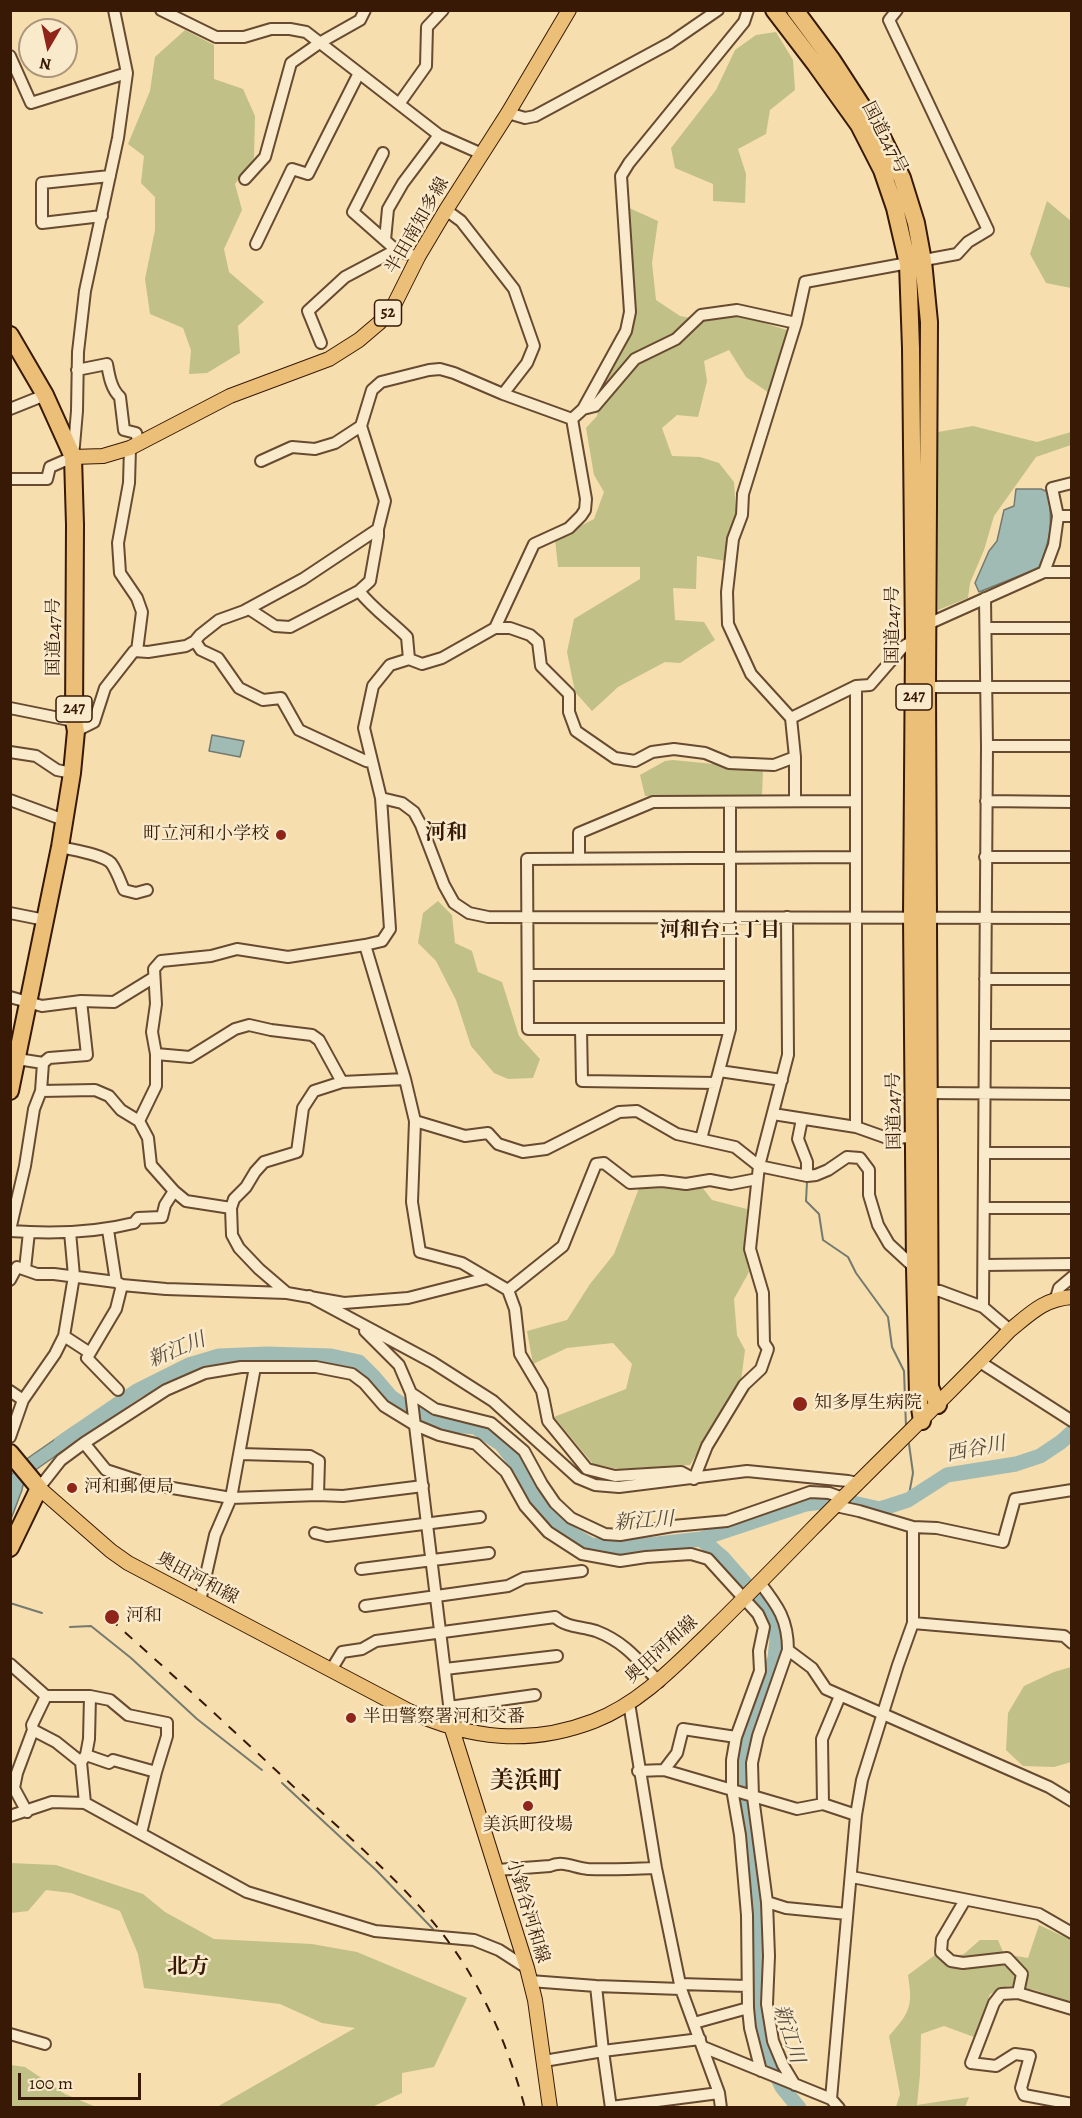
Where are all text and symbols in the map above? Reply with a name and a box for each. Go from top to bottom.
north arrow [18,18,78,78]
text: N [38,52,53,76]
street label: 国道247号 [857,98,911,178]
street label: 半田南知多線 [382,174,454,278]
road number: 52 [374,300,402,326]
street label: 国道247号 [883,586,905,664]
street label: 国道247号 [44,598,66,676]
road number: 247 [896,684,932,710]
road number: 247 [56,696,92,722]
district label: 河和 [425,821,467,847]
place label: 町立河和小学校 [143,824,269,846]
marker: 町立河和小学校 [274,828,288,842]
district label: 河和台二丁目 [660,919,780,943]
street label: 国道247号 [884,1072,906,1150]
water label: 新江川 [145,1329,209,1373]
place label: 知多厚生病院 [814,1393,922,1415]
marker: 知多厚生病院 [791,1395,809,1413]
water label: 西谷川 [944,1432,1008,1468]
place label: 河和郵便局 [84,1477,174,1499]
marker: 河和郵便局 [65,1481,79,1495]
water label: 新江川 [613,1508,675,1536]
street label: 奥田河和線 [152,1548,242,1610]
place label: 河和 [126,1606,162,1628]
marker: 河和 [103,1608,121,1626]
street label: 奥田河和線 [621,1612,703,1688]
place label: 半田警察署河和交番 [363,1707,525,1729]
marker: 半田警察署河和交番 [344,1711,358,1725]
district label: 美浜町 [490,1768,562,1796]
marker: 美浜町役場 [521,1799,535,1813]
place label: 美浜町役場 [483,1815,573,1837]
street label: 小鈴谷河和線 [501,1856,553,1966]
district label: 北方 [167,1955,209,1981]
water label: 新江川 [768,2002,808,2066]
scale bar [21,2061,144,2099]
text: 100 m [29,2071,73,2095]

